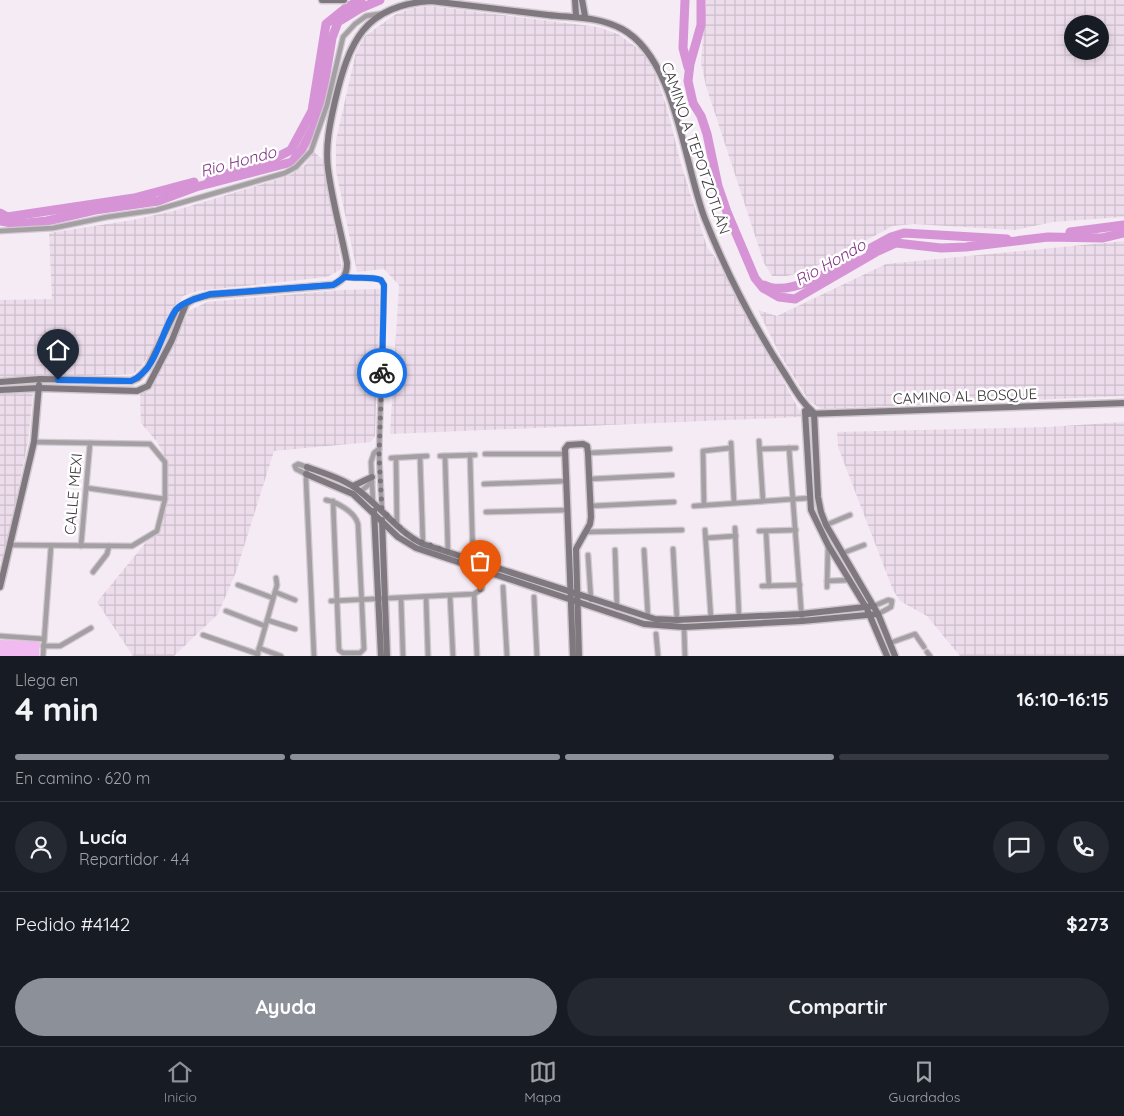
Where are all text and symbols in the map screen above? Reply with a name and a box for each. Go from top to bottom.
map controls [1064,15,1109,60]
button: layers [1064,15,1109,60]
street label: CAMINO A TEPOTZOTLÁN [658,59,734,237]
water label: Rio Hondo [198,141,280,181]
water label: Rio Hondo [791,234,870,290]
pin [37,329,79,380]
icon: home [44,336,72,364]
courier [357,348,407,398]
icon: bike [368,359,396,387]
street label: CAMINO AL BOSQUE [892,384,1038,408]
street label: CALLE MEXI [60,452,86,536]
pin [459,540,501,591]
icon: bag [466,547,494,575]
text: Llega en [15,670,78,690]
text: 16:10–16:15 [1016,687,1109,711]
text: 4 min [15,689,99,729]
text: En camino · 620 m [15,768,150,788]
button: person [15,821,67,873]
button: chat [993,821,1045,873]
button: phone [1057,821,1109,873]
text: Lucía [79,825,127,849]
text: Repartidor · 4.4 [79,849,190,869]
text: Pedido #4142 [15,912,130,936]
text: $273 [1066,912,1109,936]
button: Ayuda [15,978,557,1036]
button: Compartir [567,978,1109,1036]
tab: Inicio [164,1058,197,1106]
tab: Mapa [524,1058,561,1106]
tab: Guardados [889,1058,960,1106]

